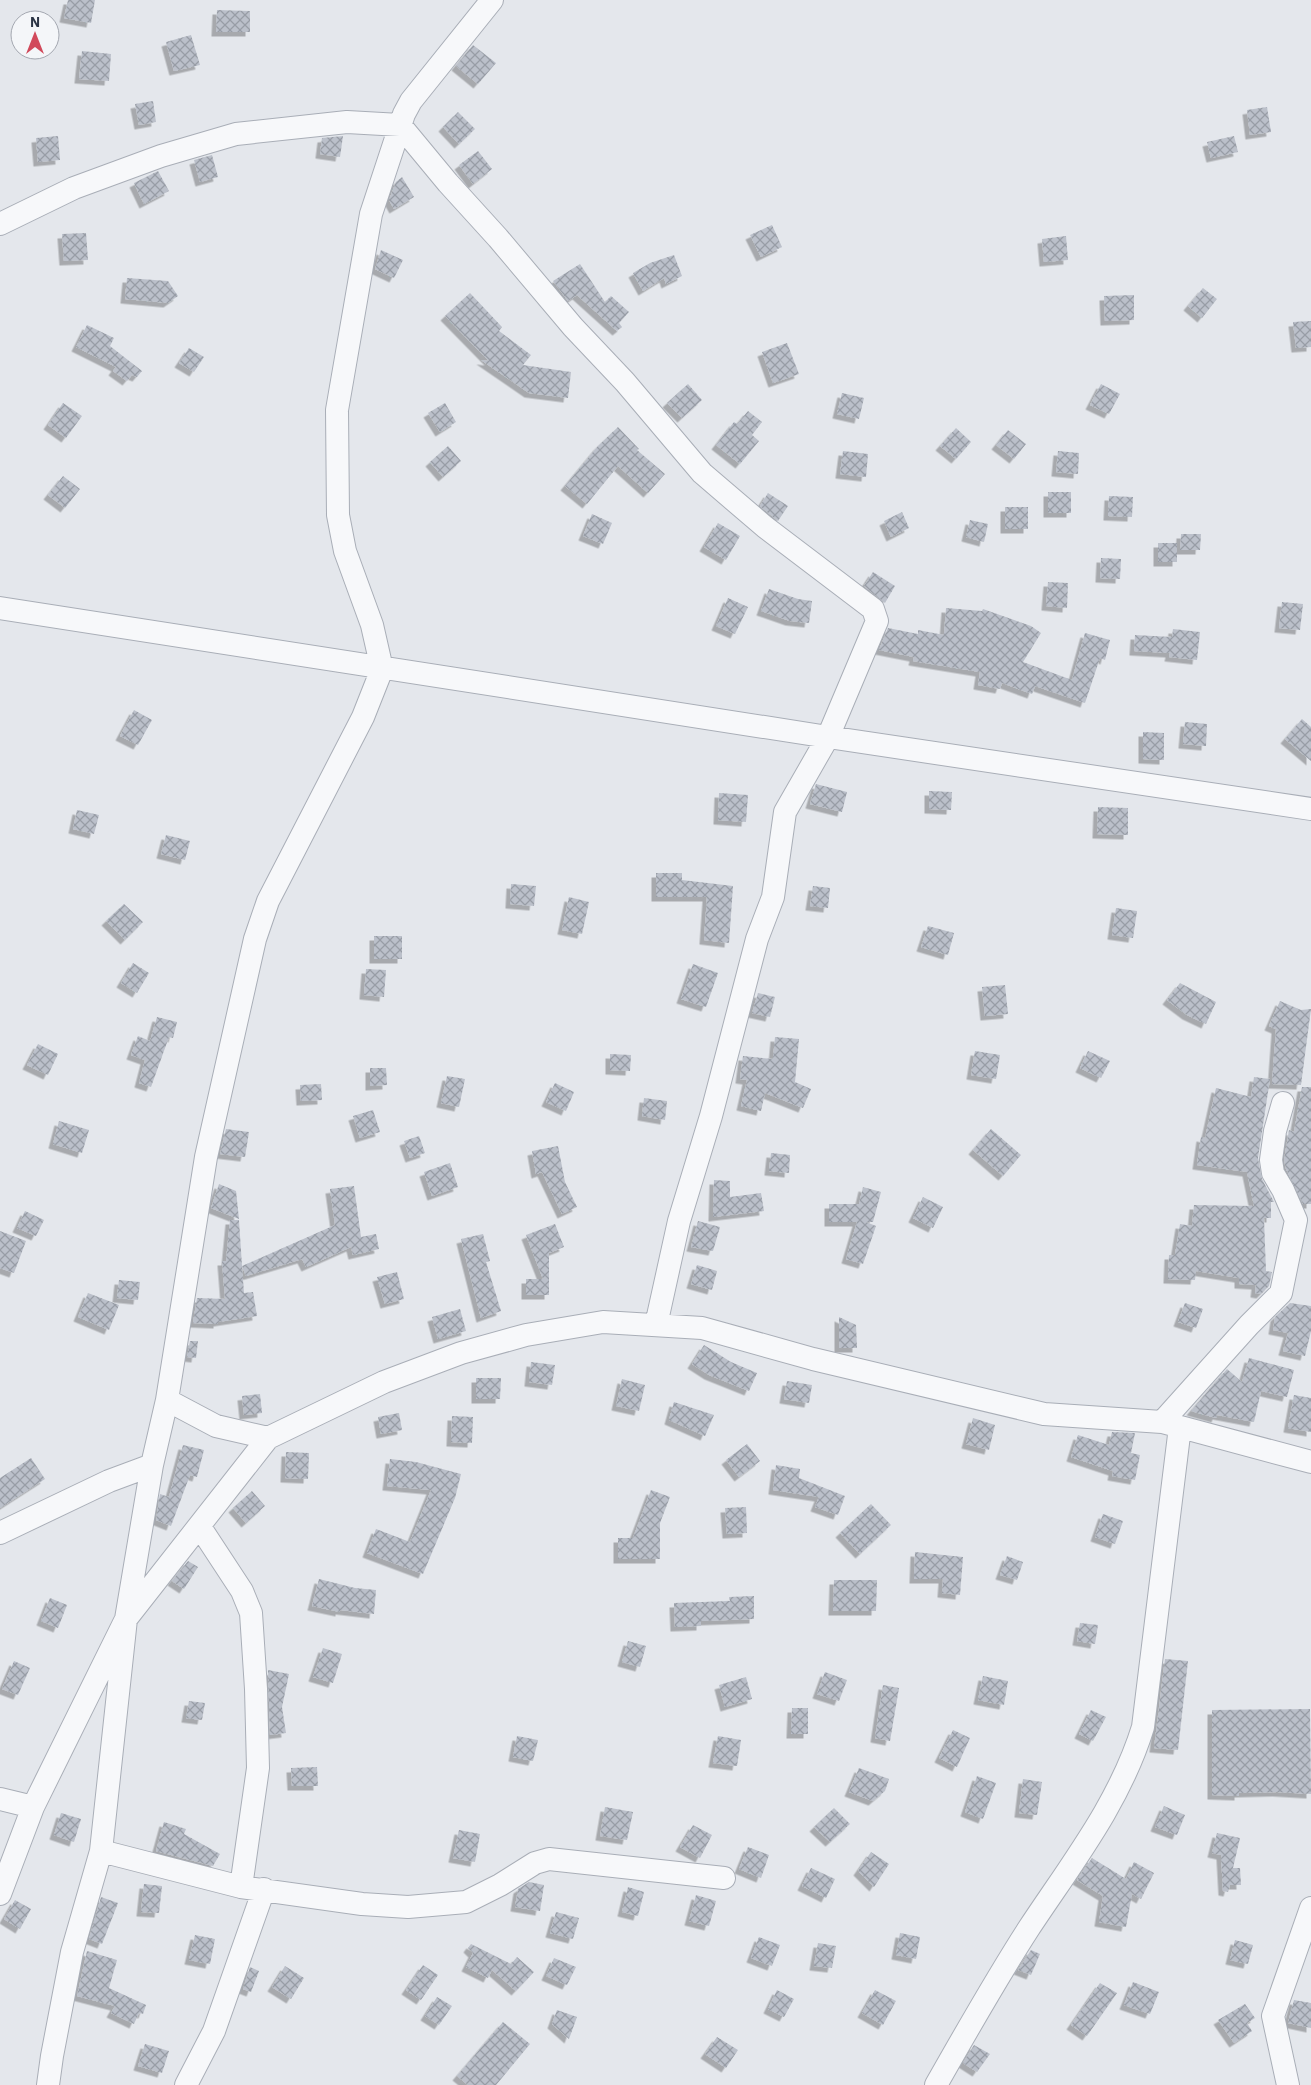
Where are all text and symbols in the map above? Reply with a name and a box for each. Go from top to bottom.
north arrow [10,10,60,60]
text: N [30,13,40,31]

